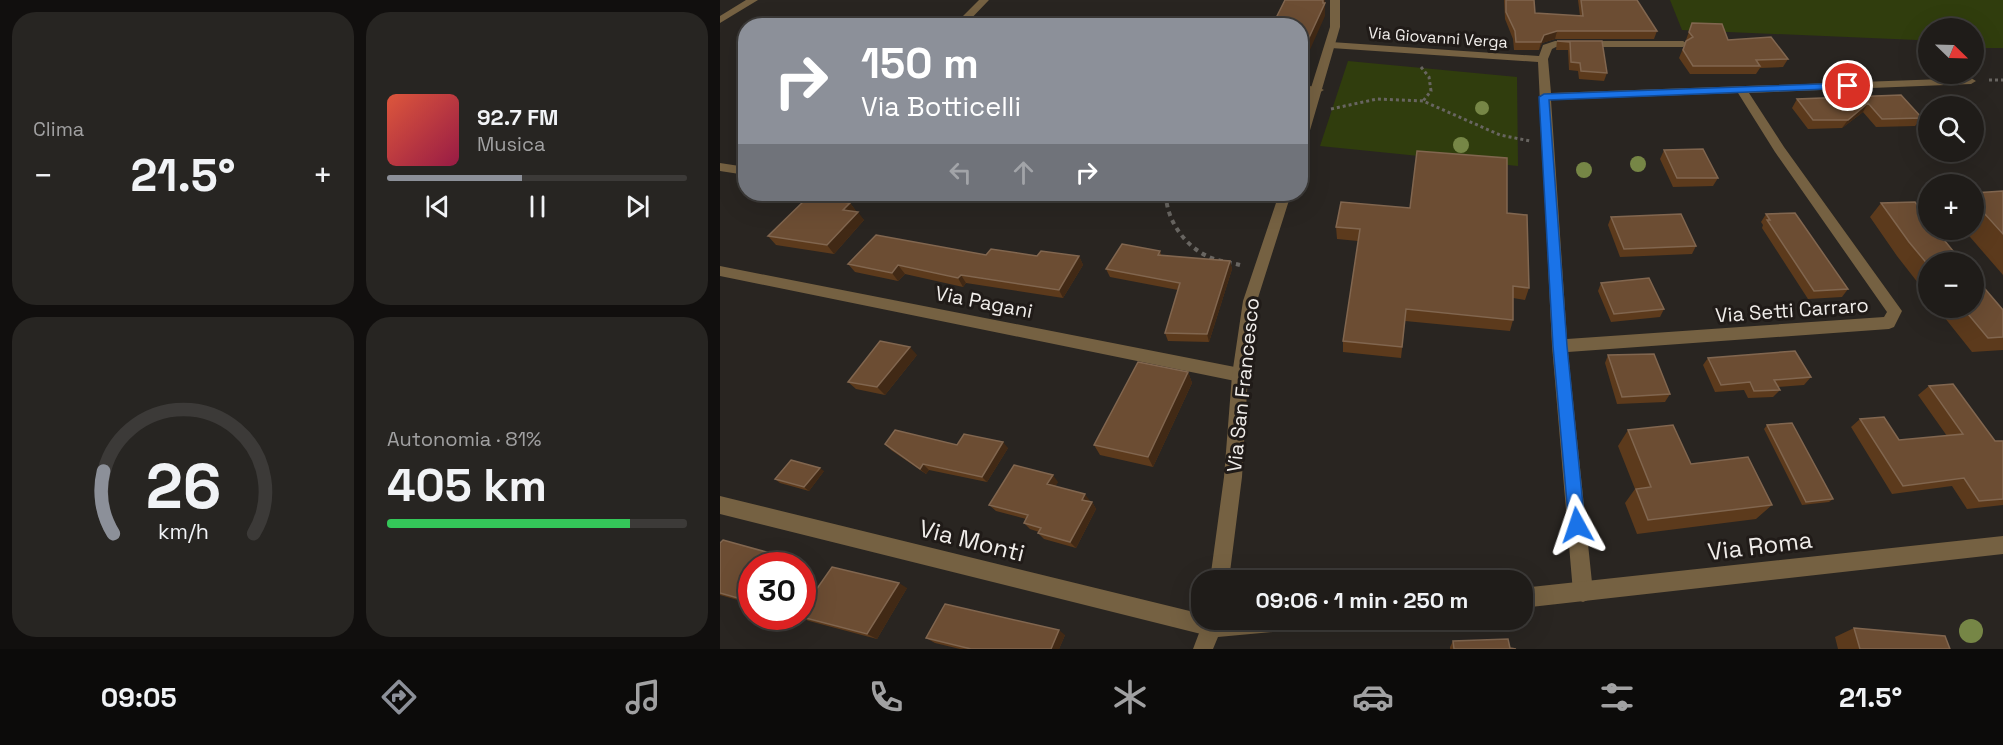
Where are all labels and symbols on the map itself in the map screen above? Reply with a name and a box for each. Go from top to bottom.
north arrow [1918,18,1984,84]
street label: Via Giovanni Verga [1367,22,1509,53]
pin [1822,60,1873,111]
street label: Via Pagani [933,280,1035,324]
street label: Via Setti Carraro [1714,292,1870,328]
street label: Via San Francesco [1221,296,1265,474]
position arrow [1545,493,1609,557]
street label: Via Monti [916,512,1028,569]
street label: Via Roma [1706,524,1814,567]
speed limit sign: 30 [738,552,816,630]

